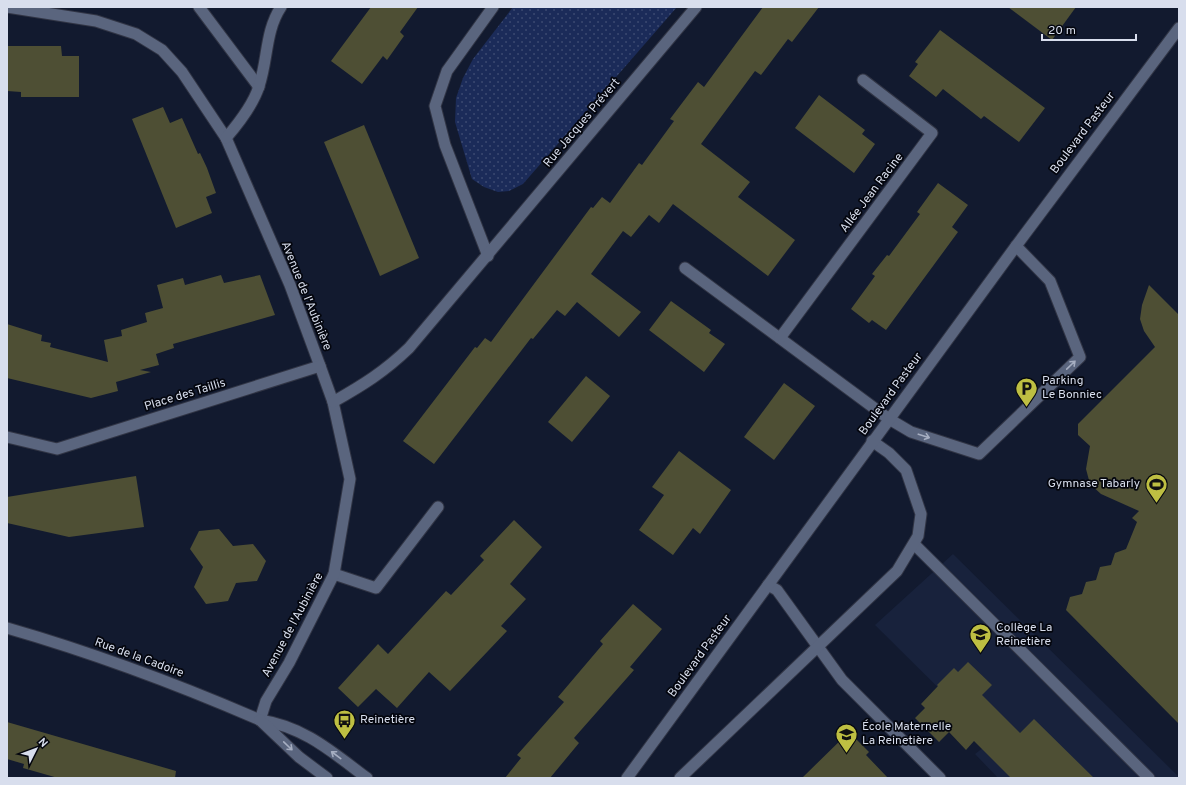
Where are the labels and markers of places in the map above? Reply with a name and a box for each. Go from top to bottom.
place label: Parking Le Bonniec [1042,373,1102,403]
parking icon: Parking Le Bonniec [1013,375,1039,408]
sports icon: Gymnase Tabarly [1143,471,1169,504]
place label: Gymnase Tabarly [1048,476,1140,492]
place label: Collège La Reinetière [996,620,1052,650]
school or university icon: Collège La Reinetière [968,622,994,655]
bus stop icon: Reinetière [332,707,358,740]
place label: Reinetière [360,712,415,728]
place label: École Maternelle La Reinetière [862,719,951,749]
school or university icon: École Maternelle La Reinetière [834,721,860,754]

